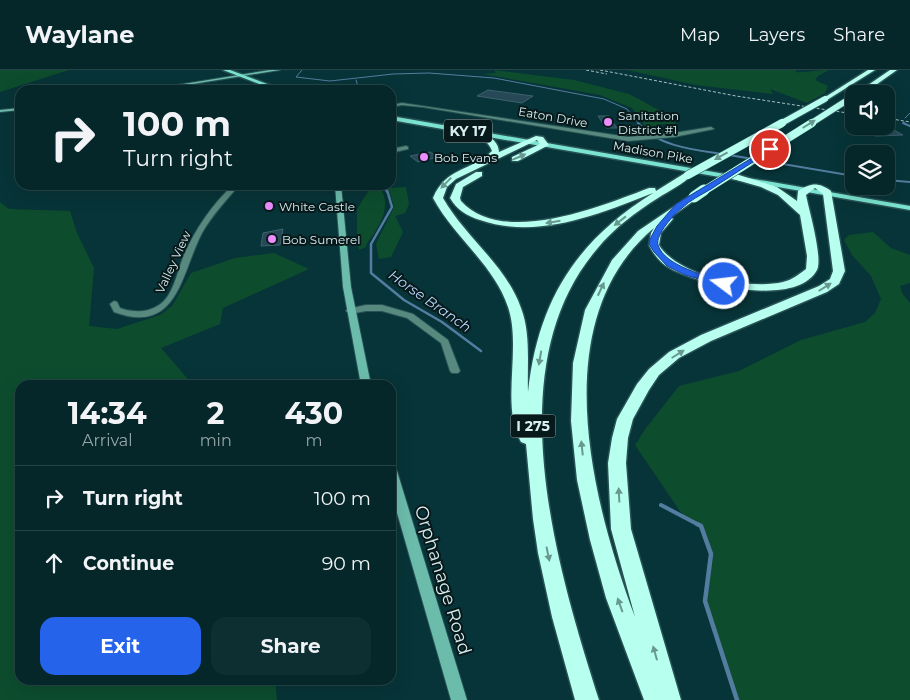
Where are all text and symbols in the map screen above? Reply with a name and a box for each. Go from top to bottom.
text: Waylane [25,20,134,49]
text: Map [680,24,720,46]
text: Layers [748,24,805,46]
text: Share [833,24,885,46]
map controls [845,85,895,195]
button: sound [845,85,895,135]
text: 100 m [123,102,231,145]
street label: Eaton Drive [517,104,589,130]
icon: right [40,105,105,170]
place label: Sanitation District #1 [618,108,679,137]
marker: Sanitation District #1 [602,116,614,128]
road number: KY 17 [444,119,492,142]
one-way arrow [802,120,815,129]
pin [749,128,791,170]
icon: arrive [756,135,784,163]
street label: Madison Pike [612,138,694,166]
text: Turn right [123,145,233,172]
button: layers [845,145,895,195]
place label: Bob Evans [434,150,497,165]
marker: Bob Evans [418,151,430,163]
one-way arrow [714,152,728,161]
one-way arrow [512,153,526,161]
one-way arrow [440,177,452,189]
place label: White Castle [279,199,355,214]
marker: White Castle [263,200,275,212]
one-way arrow [614,215,627,226]
one-way arrow [545,218,561,226]
street label: Valley View [152,228,194,296]
place label: Bob Sumerel [282,232,360,247]
marker: Bob Sumerel [266,233,278,245]
position arrow [697,257,749,309]
water label: Horse Branch [385,266,475,336]
one-way arrow [597,281,605,296]
one-way arrow [819,282,832,291]
one-way arrow [671,349,684,358]
one-way arrow [536,350,544,366]
text: 14:34 [68,395,147,432]
text: 2 [207,395,225,432]
text: 430 [285,395,343,432]
road number: I 275 [510,414,556,438]
text: Arrival [82,431,133,450]
text: min [200,431,232,450]
text: m [305,431,322,450]
one-way arrow [578,439,586,455]
icon: right [40,484,68,512]
text: Turn right [83,487,183,510]
text: 100 m [314,487,371,510]
one-way arrow [615,487,623,503]
street label: Orphanage Road [410,503,476,657]
one-way arrow [544,546,552,562]
icon: ahead [40,549,68,577]
text: Continue [83,552,174,575]
text: 90 m [322,552,371,575]
one-way arrow [616,598,623,613]
button: Exit [40,617,201,675]
button: Share [211,617,371,675]
one-way arrow [651,646,659,661]

